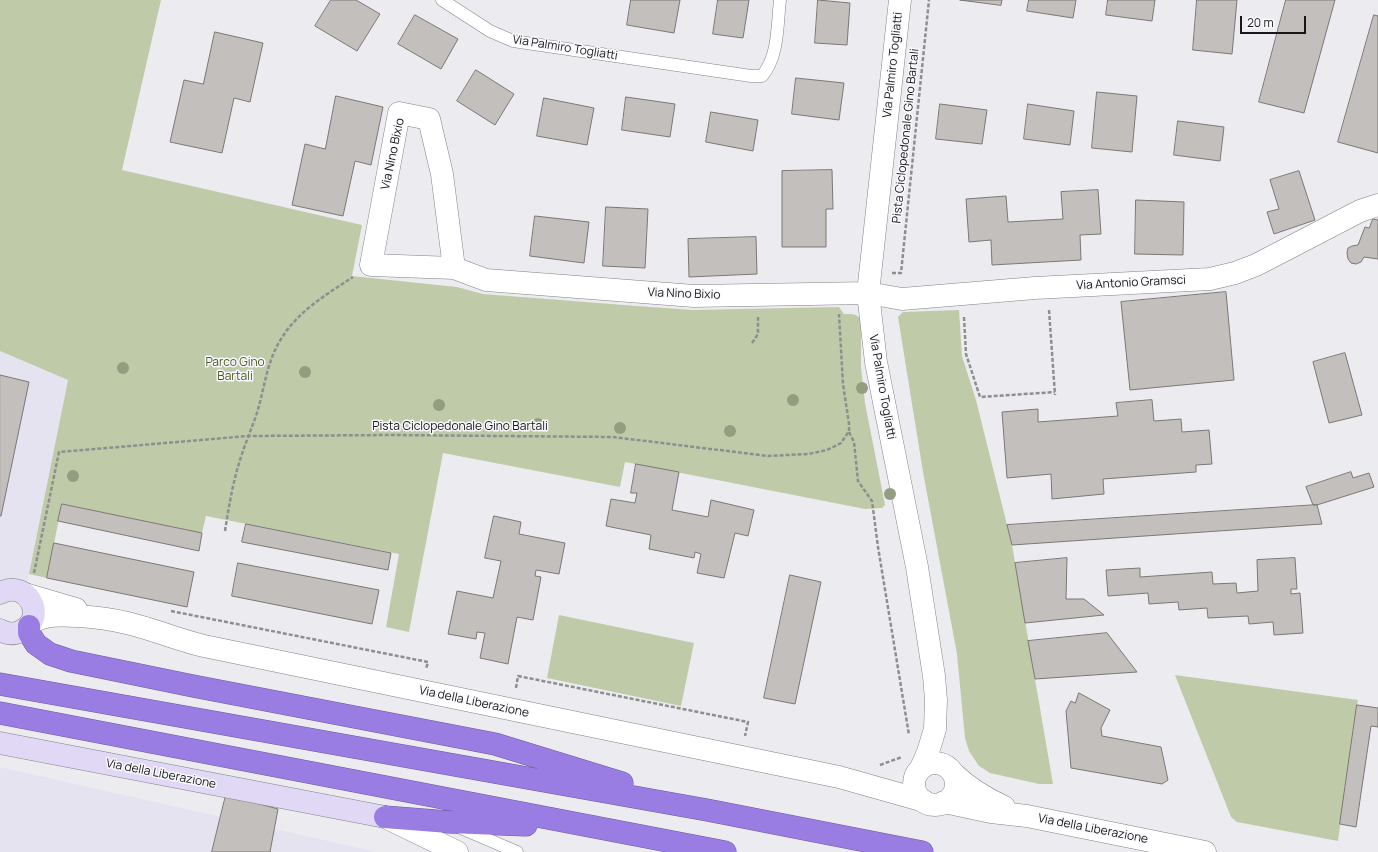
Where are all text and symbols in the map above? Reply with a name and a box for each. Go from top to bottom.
scale bar [1242,8,1308,34]
street label: Via Palmiro Togliatti [880,11,906,119]
text: 20 m [1247,14,1274,31]
street label: Via Palmiro Togliatti [511,33,619,63]
street label: Pista Ciclopedonale Gino Bartali [890,48,922,224]
street label: Via Nino Bixio [378,117,408,191]
street label: Via Antonio Gramsci [1076,273,1186,293]
street label: Via Nino Bixio [647,286,721,302]
street label: Via Palmiro Togliatti [866,333,898,441]
park label: Parco Gino Bartali [205,356,265,384]
street label: Pista Ciclopedonale Gino Bartali [372,420,548,434]
street label: Via della Liberazione [418,683,530,721]
street label: Via della Liberazione [105,756,217,792]
street label: Via della Liberazione [1037,811,1149,847]

